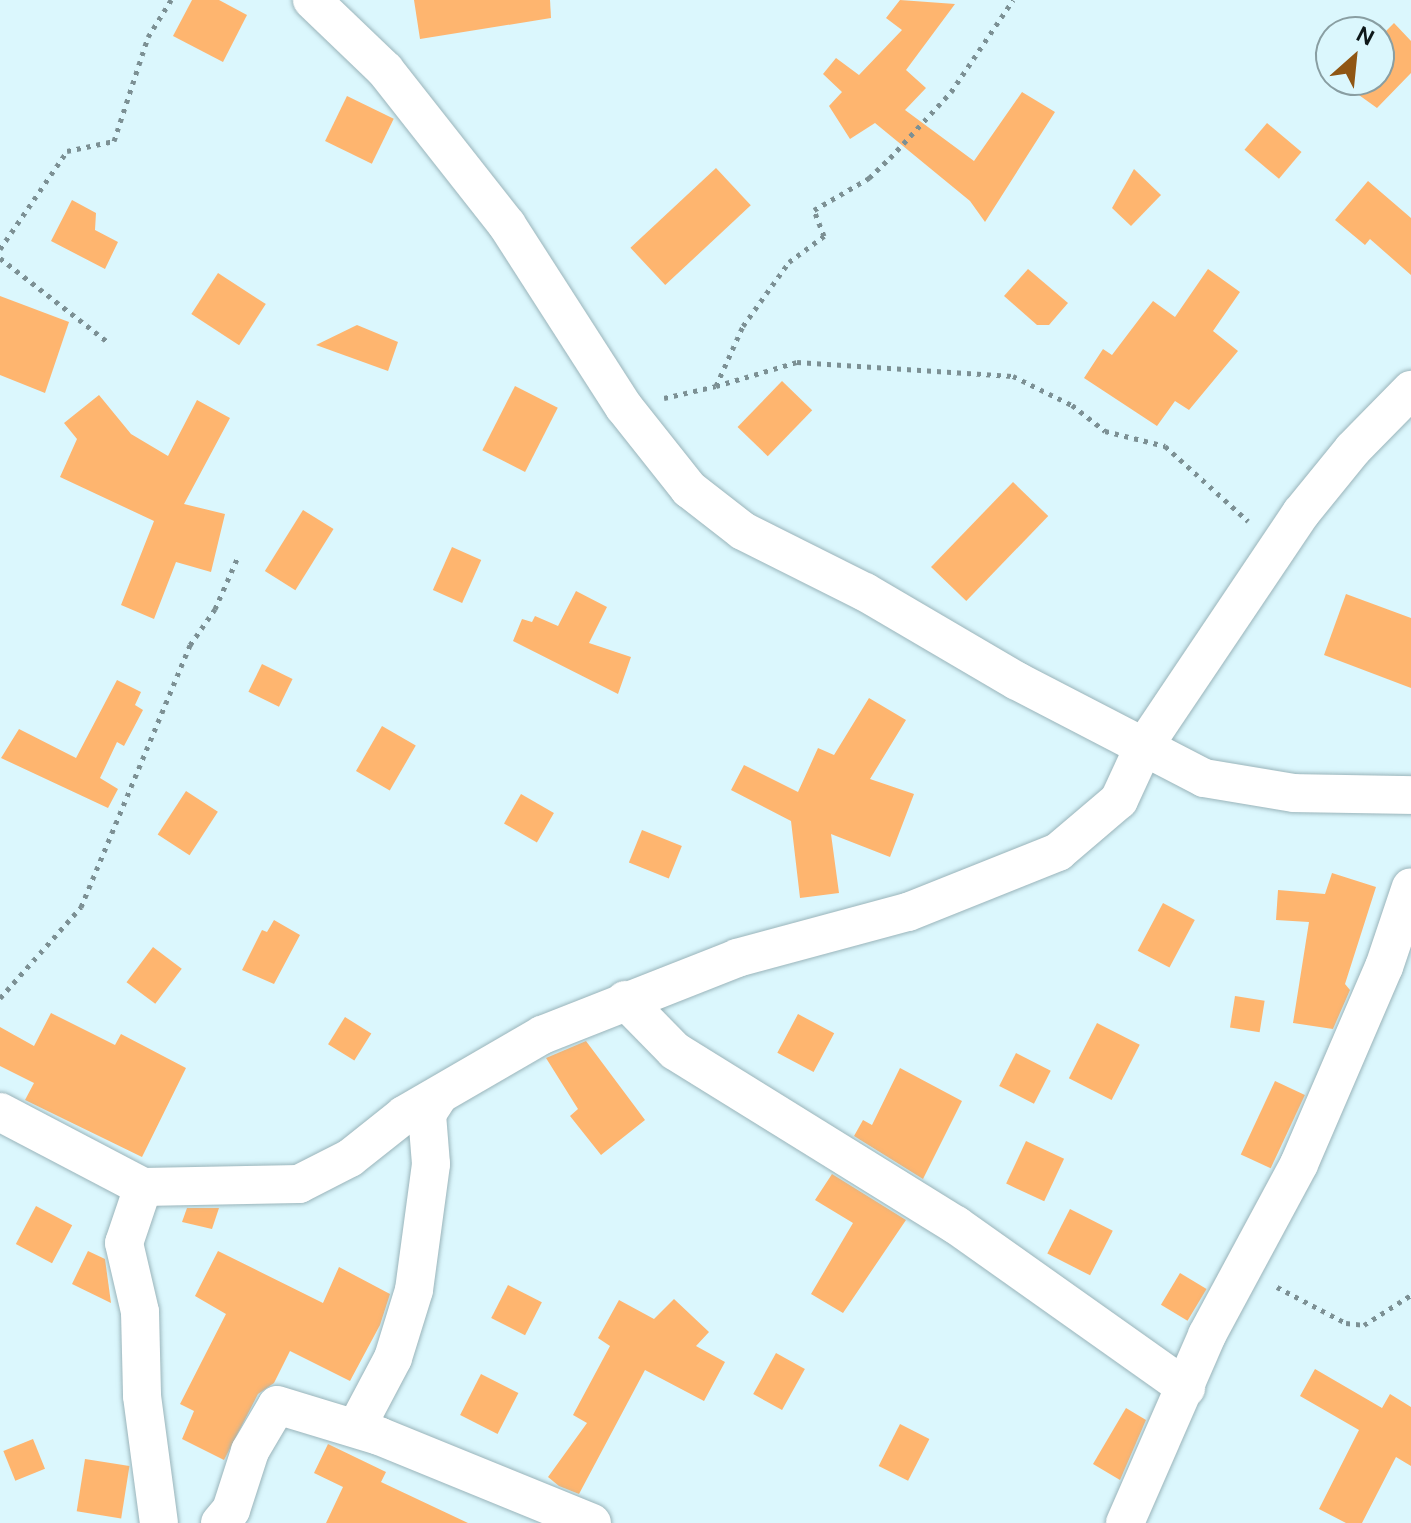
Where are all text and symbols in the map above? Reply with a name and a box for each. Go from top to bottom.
north arrow [1315,16,1395,96]
text: N [1351,19,1379,53]

